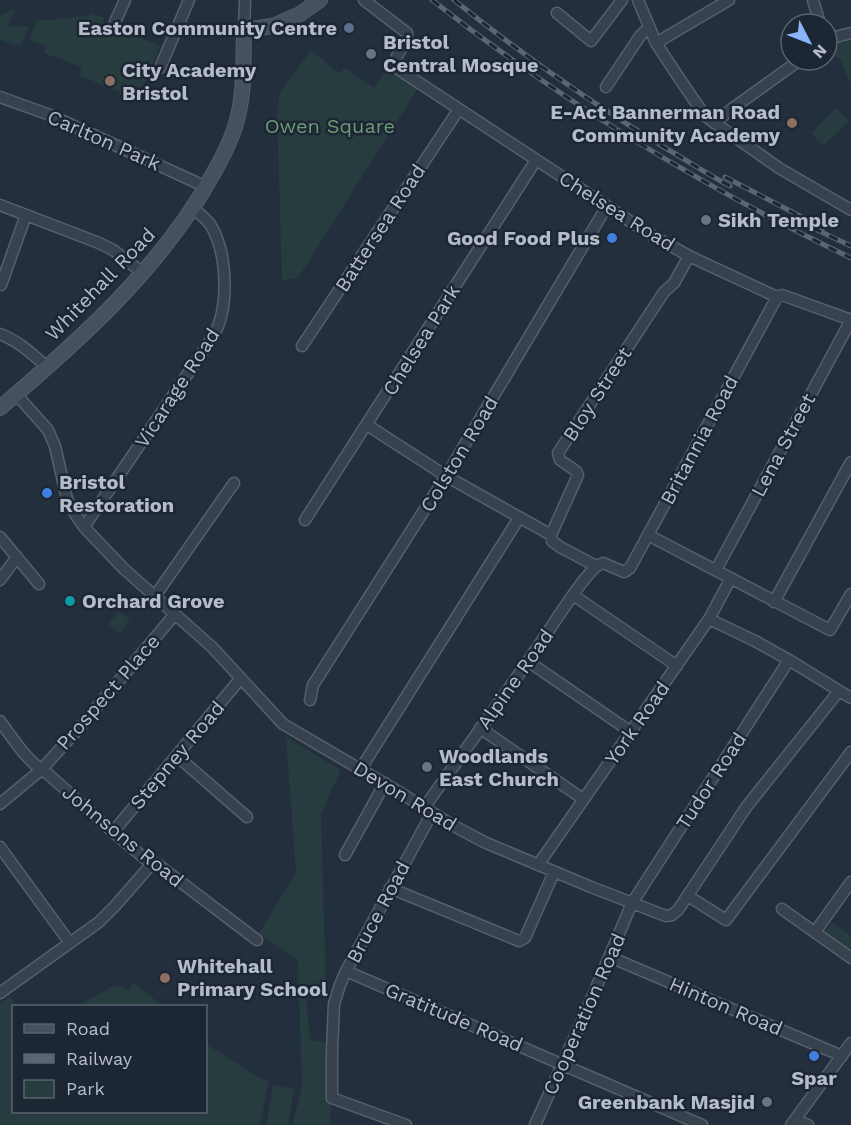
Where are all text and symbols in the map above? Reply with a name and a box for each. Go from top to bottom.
north arrow [779,12,839,72]
place label: Easton Community Centre [78,16,337,40]
marker: Easton Community Centre [342,21,356,35]
place label: Bristol Central Mosque [383,30,539,77]
text: N [809,41,831,62]
marker: Bristol Central Mosque [364,47,378,61]
place label: City Academy Bristol [122,58,257,105]
marker: City Academy Bristol [103,74,117,88]
place label: E-Act Bannerman Road Community Academy [550,100,781,147]
street label: Carlton Park [44,104,164,176]
park label: Owen Square [265,114,395,138]
marker: E-Act Bannerman Road Community Academy [785,116,799,130]
street label: Battersea Road [330,160,430,296]
street label: Chelsea Road [555,166,679,256]
place label: Sikh Temple [718,208,839,232]
marker: Sikh Temple [699,213,713,227]
street label: Whitehall Road [40,223,160,345]
place label: Good Food Plus [447,226,600,250]
marker: Good Food Plus [605,231,619,245]
street label: Chelsea Park [377,280,465,400]
street label: Vicarage Road [129,324,225,452]
street label: Bloy Street [558,342,637,446]
street label: Britannia Road [655,371,743,509]
street label: Lena Street [746,389,821,501]
street label: Colston Road [415,392,503,516]
place label: Bristol Restoration [59,470,174,517]
marker: Bristol Restoration [40,486,54,500]
place label: Orchard Grove [82,589,225,613]
marker: Orchard Grove [63,594,77,608]
street label: Alpine Road [472,624,558,734]
street label: Prospect Place [51,629,165,755]
street label: York Road [599,677,675,769]
street label: Stepney Road [125,696,229,814]
street label: Tudor Road [671,728,751,834]
place label: Woodlands East Church [439,744,559,791]
street label: Devon Road [349,756,461,836]
marker: Woodlands East Church [420,760,434,774]
street label: Johnsons Road [58,780,188,892]
street label: Bruce Road [341,857,415,967]
street label: Cooperation Road [538,929,630,1099]
place label: Whitehall Primary School [177,954,328,1001]
marker: Whitehall Primary School [158,971,172,985]
street label: Hinton Road [666,971,786,1041]
street label: Gratitude Road [381,977,527,1057]
legend [12,1005,207,1113]
text: Road [66,1018,110,1039]
text: Railway [66,1048,133,1069]
marker: Spar [807,1049,821,1063]
place label: Spar [791,1066,837,1090]
text: Park [66,1078,105,1099]
place label: Greenbank Masjid [578,1090,755,1114]
marker: Greenbank Masjid [760,1095,774,1109]

